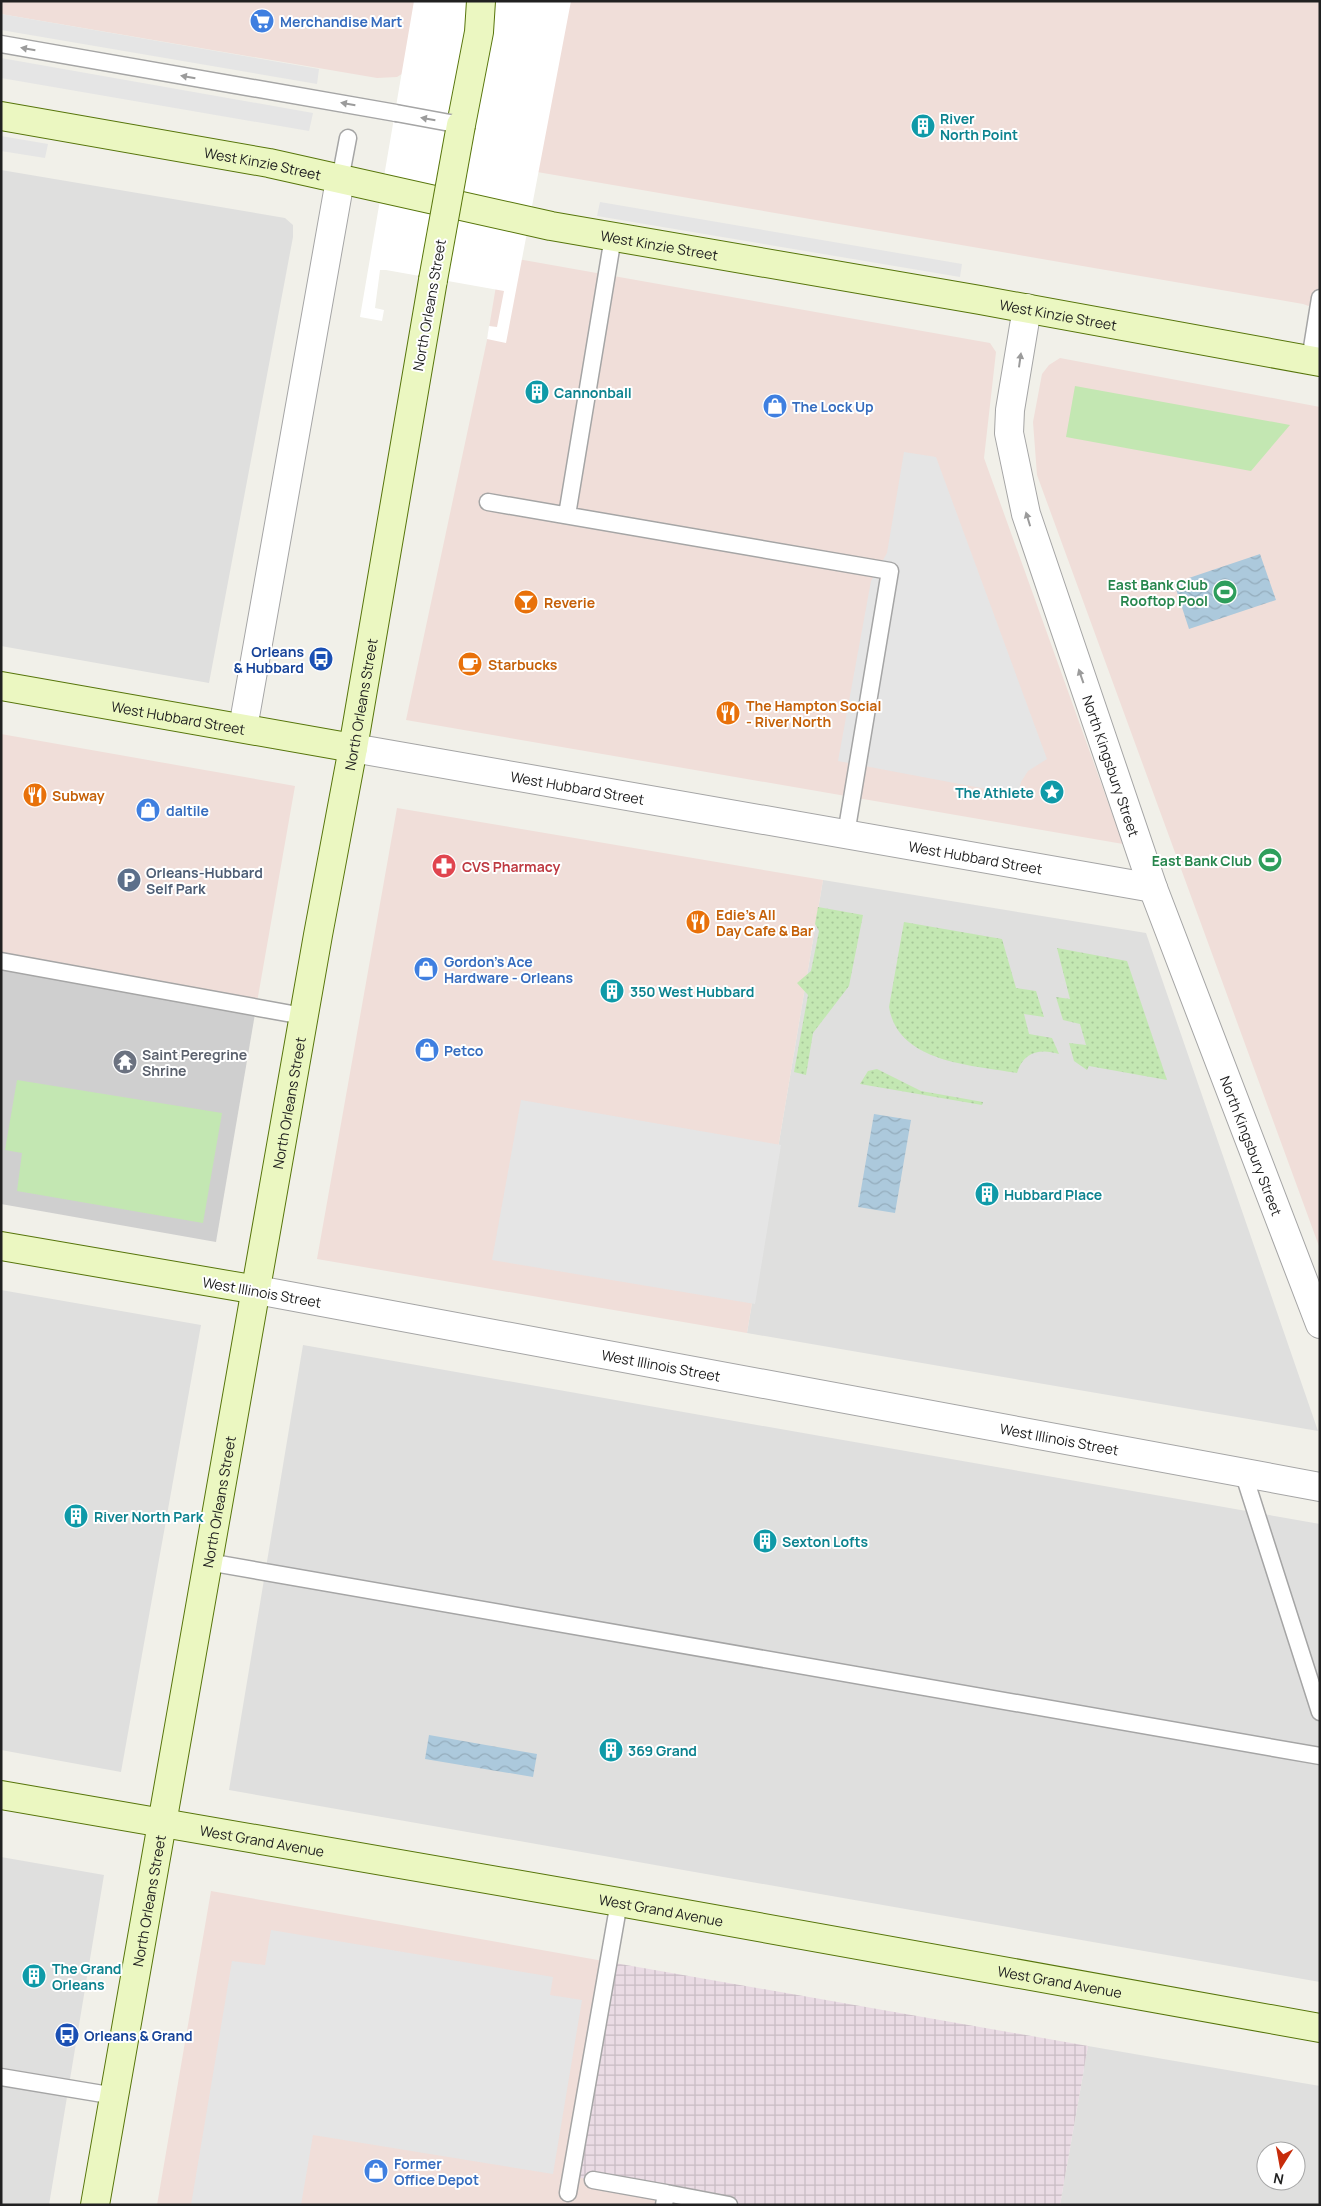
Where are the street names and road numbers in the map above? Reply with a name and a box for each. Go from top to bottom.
street label: West Kinzie Street [203,142,324,184]
street label: West Kinzie Street [599,225,720,264]
street label: North Orleans Street [408,237,450,372]
street label: West Kinzie Street [998,294,1119,334]
street label: North Orleans Street [340,636,381,772]
street label: North Kingsbury Street [1079,692,1144,839]
street label: West Hubbard Street [110,696,247,738]
street label: West Hubbard Street [509,766,646,808]
street label: West Hubbard Street [907,836,1044,878]
street label: North Orleans Street [268,1035,310,1170]
street label: North Kingsbury Street [1216,1073,1287,1219]
street label: West Illinois Street [201,1272,323,1312]
street label: West Illinois Street [600,1345,722,1385]
street label: West Illinois Street [998,1418,1121,1459]
street label: North Orleans Street [198,1434,239,1569]
street label: West Grand Avenue [198,1820,326,1860]
street label: North Orleans Street [128,1833,169,1968]
street label: West Grand Avenue [597,1889,725,1930]
street label: West Grand Avenue [996,1961,1123,2002]

